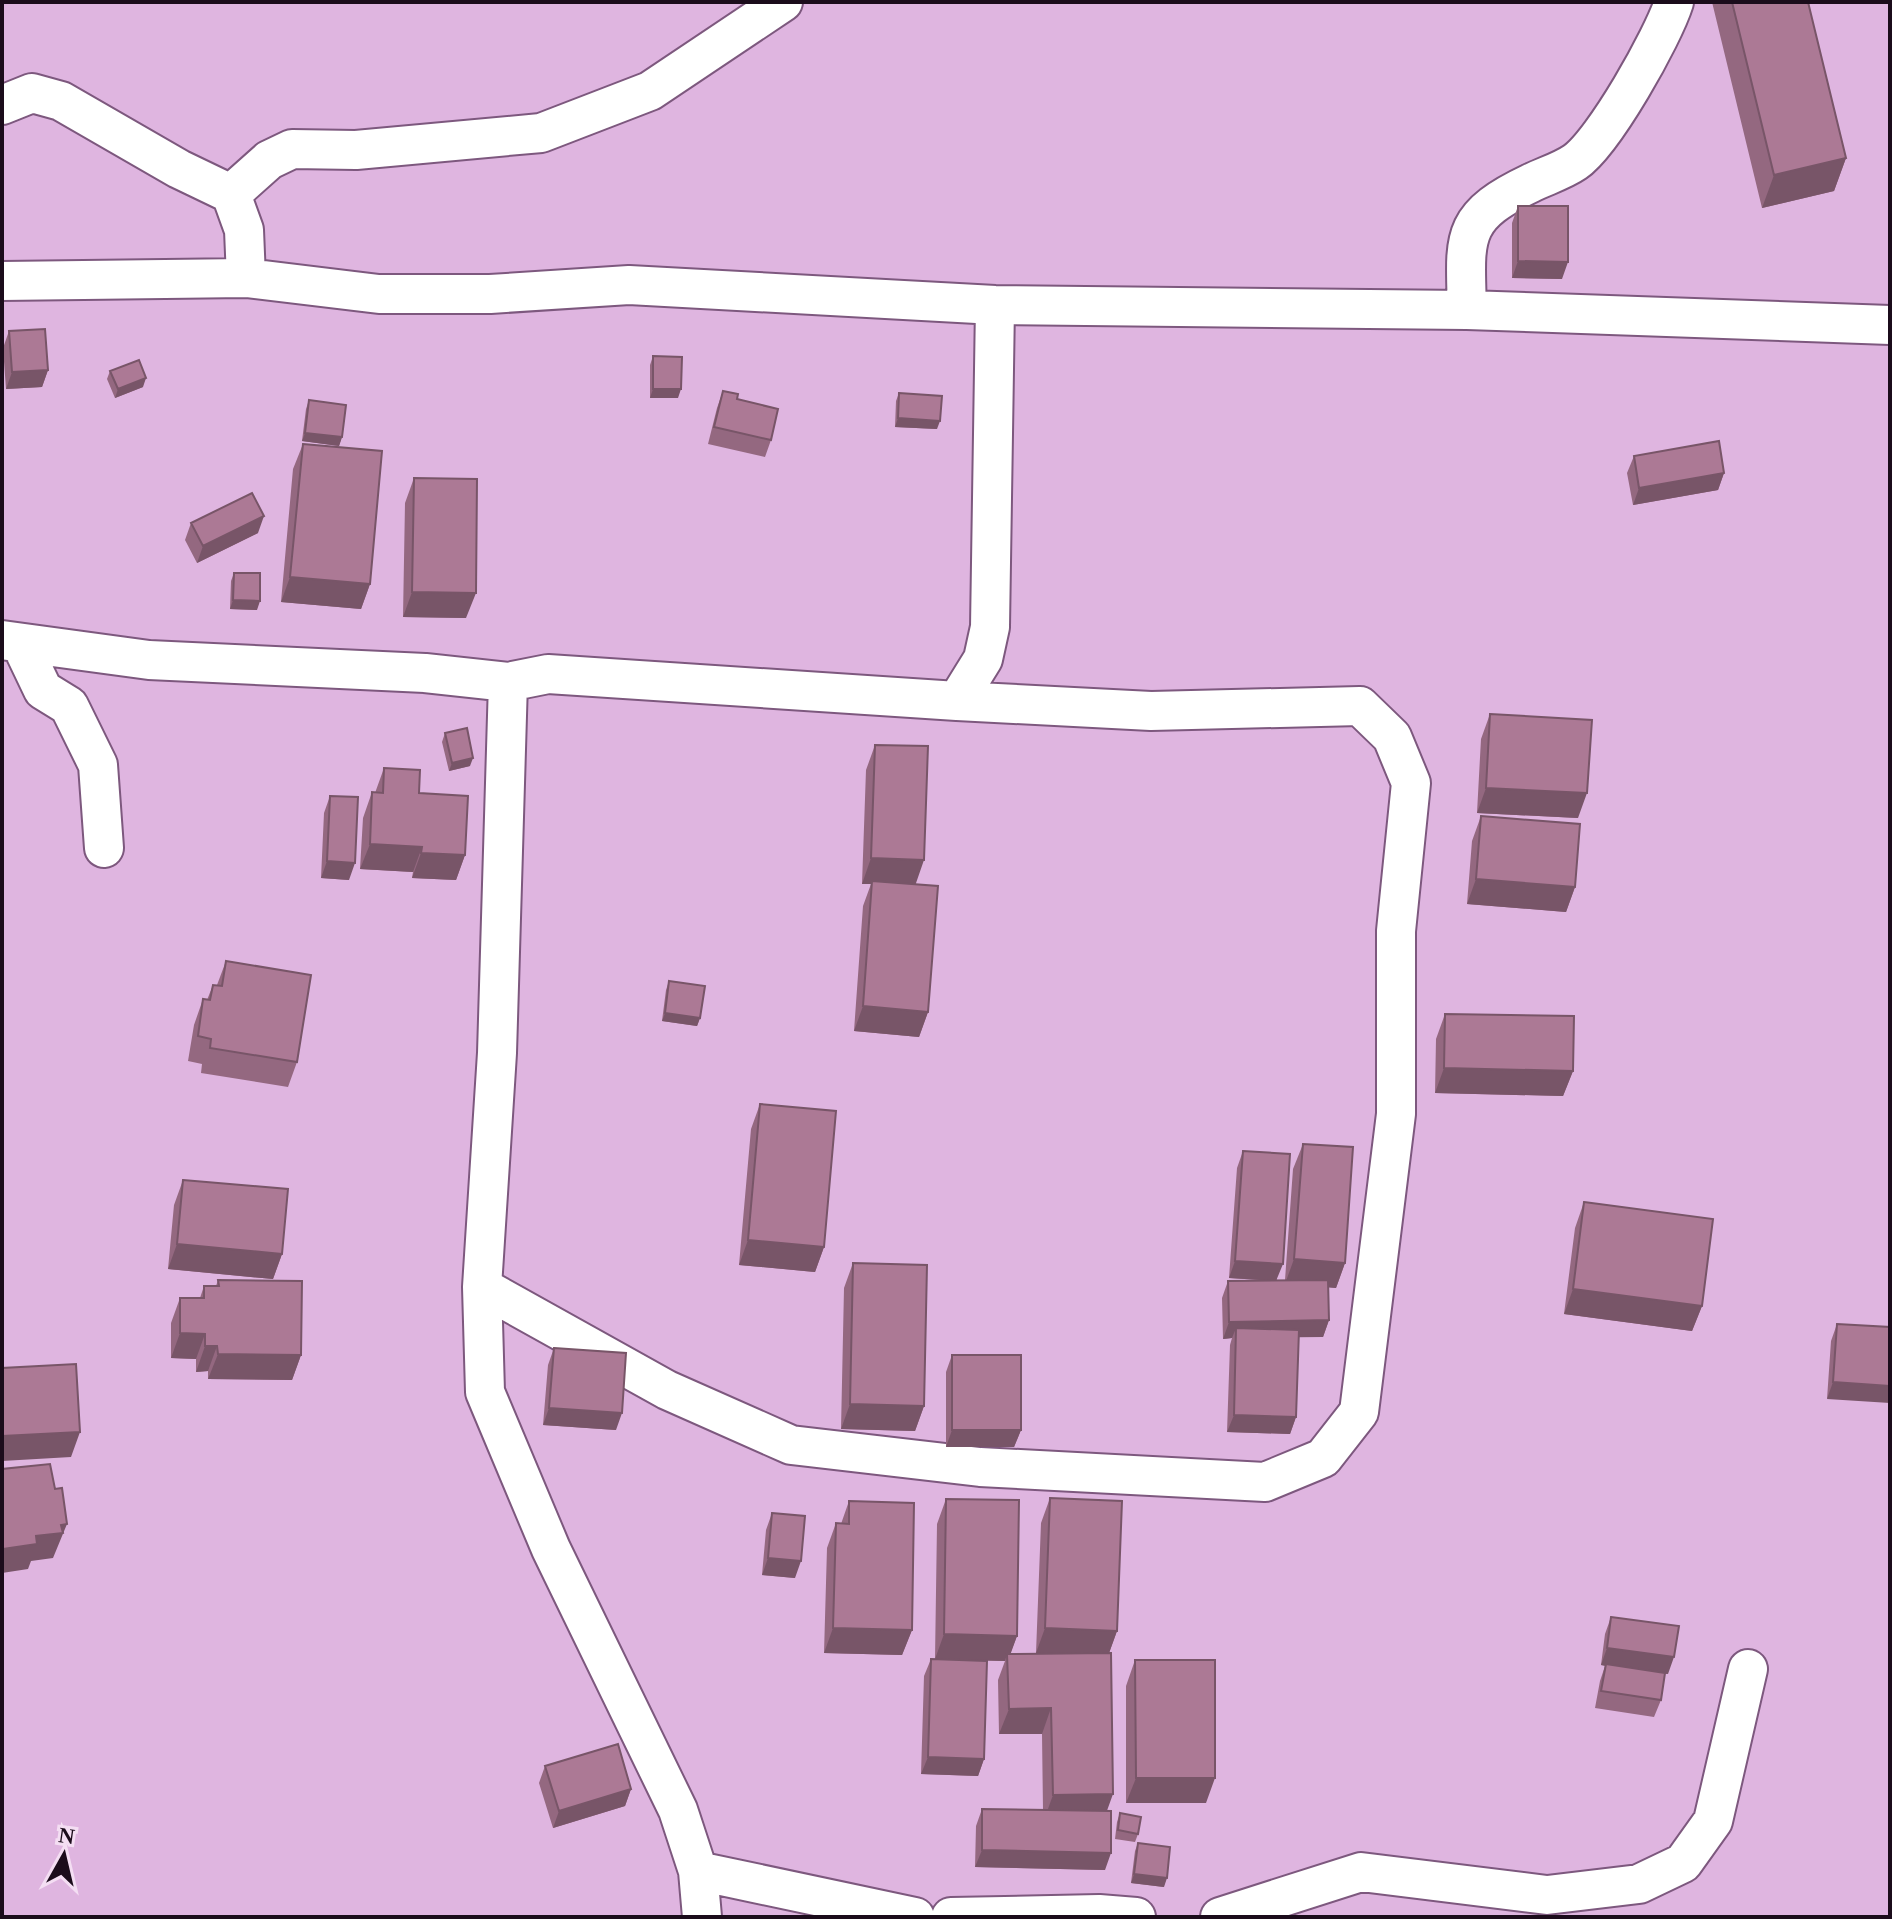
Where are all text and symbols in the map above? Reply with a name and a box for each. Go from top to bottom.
north arrow [24,1815,104,1895]
text: N [57,1822,76,1849]

